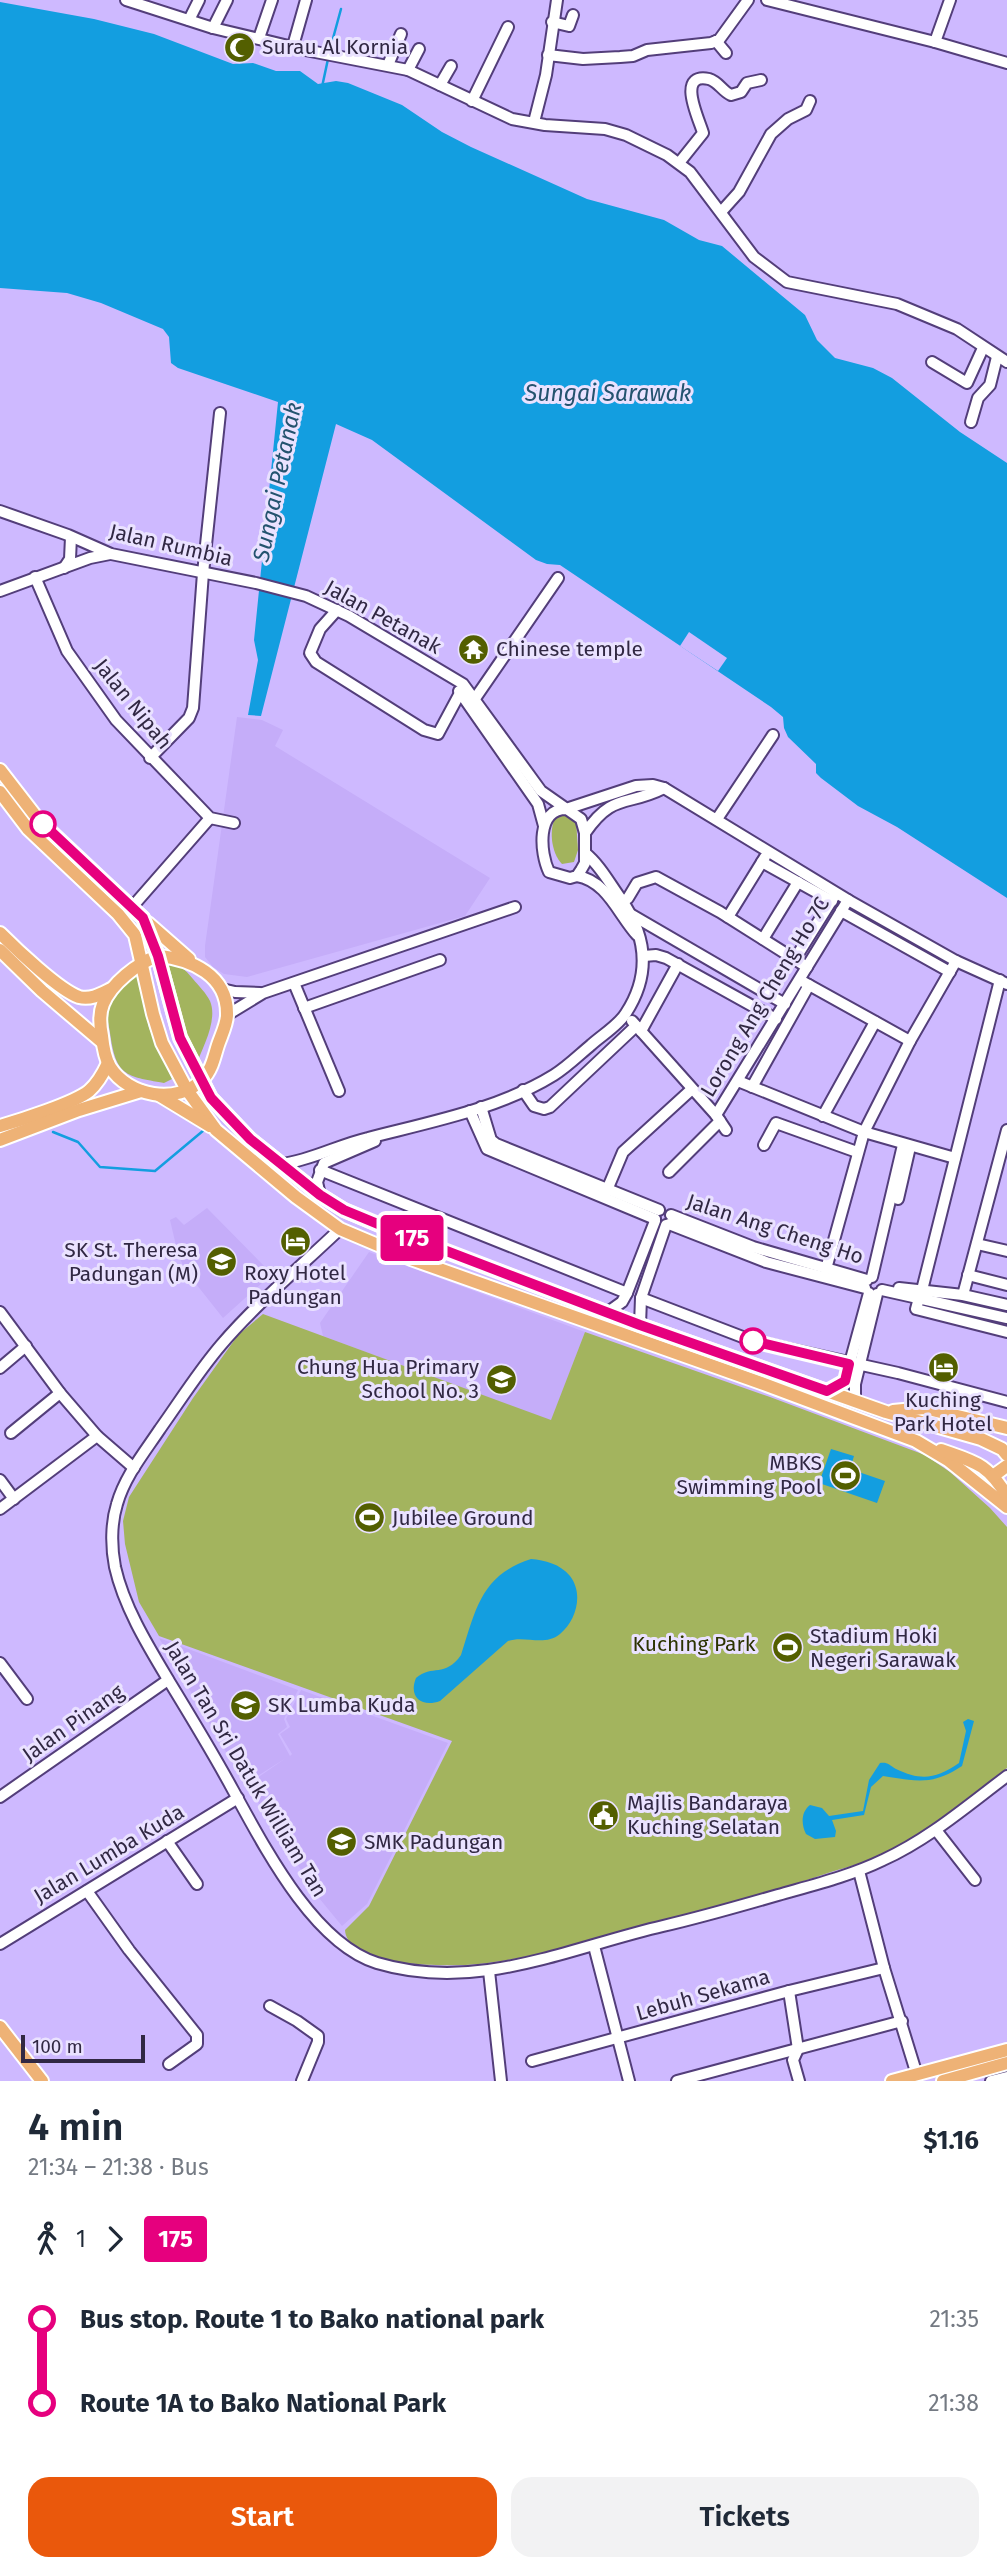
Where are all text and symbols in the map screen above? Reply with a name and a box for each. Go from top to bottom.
mosque icon: Surau Al Kornia [222,30,256,64]
place label: Surau Al Kornia [262,34,408,60]
water label: Sungai Sarawak [524,379,691,407]
water label: Sungai Petanak [246,400,308,565]
street label: Jalan Rumbia [107,518,235,572]
street label: Jalan Petanak [320,574,446,660]
temple icon: Chinese temple [456,632,490,666]
place label: Chinese temple [496,636,643,662]
street label: Jalan Nipah [89,653,177,755]
unlabelled marker [30,811,56,837]
street label: Lorong Ang Cheng Ho 7C [695,892,835,1102]
street label: Jalan Ang Cheng Ho [683,1188,867,1270]
line badge: 175 [372,1215,452,1261]
hotel icon: Roxy Hotel Padungan [278,1224,312,1258]
text: 175 [395,1224,429,1252]
place label: SK St. Theresa Padungan (M) [64,1237,198,1287]
school or university icon: SK St. Theresa Padungan (M) [204,1245,238,1279]
place label: Roxy Hotel Padungan [244,1260,346,1310]
unlabelled marker [740,1328,766,1354]
hotel icon: Kuching Park Hotel [926,1351,960,1385]
place label: Chung Hua Primary School No. 3 [297,1354,480,1404]
school or university icon: Chung Hua Primary School No. 3 [485,1362,519,1396]
place label: Kuching Park Hotel [894,1387,992,1437]
place label: MBKS Swimming Pool [677,1450,822,1500]
sports icon: MBKS Swimming Pool [828,1458,862,1492]
sports icon: Jubilee Ground [352,1501,386,1535]
place label: Jubilee Ground [392,1505,534,1531]
place label: Stadium Hoki Negeri Sarawak [810,1623,956,1673]
park label: Kuching Park [633,1631,756,1657]
sports icon: Stadium Hoki Negeri Sarawak [770,1631,804,1665]
street label: Jalan Tan Sri Datuk William Tan [159,1636,333,1902]
street label: Jalan Pinang [17,1678,129,1768]
school or university icon: SK Lumba Kuda [228,1688,262,1722]
place label: SK Lumba Kuda [268,1692,415,1718]
place label: Majlis Bandaraya Kuching Selatan [627,1790,788,1840]
public building icon: Majlis Bandaraya Kuching Selatan [587,1798,621,1832]
street label: Jalan Lumba Kuda [29,1799,189,1909]
school or university icon: SMK Padungan [324,1825,358,1859]
place label: SMK Padungan [364,1829,503,1855]
street label: Lebuh Sekama [633,1963,773,2027]
scale bar [21,2032,145,2064]
text: 100 m [32,2035,83,2058]
text: 4 min [28,2104,123,2150]
text: $1.16 [923,2125,979,2156]
text: 21:34 – 21:38 · Bus [28,2153,209,2181]
icon: walk [28,2220,66,2258]
icon: forward [96,2220,134,2258]
text: 1 [76,2225,86,2253]
text: 175 [158,2225,193,2253]
text: Bus stop. Route 1 to Bako national park [80,2304,544,2335]
text: 21:35 [930,2305,979,2333]
text: Route 1A to Bako National Park [80,2388,446,2419]
text: 21:38 [928,2389,979,2417]
button: Start [28,2477,497,2557]
button: Tickets [511,2477,979,2557]

